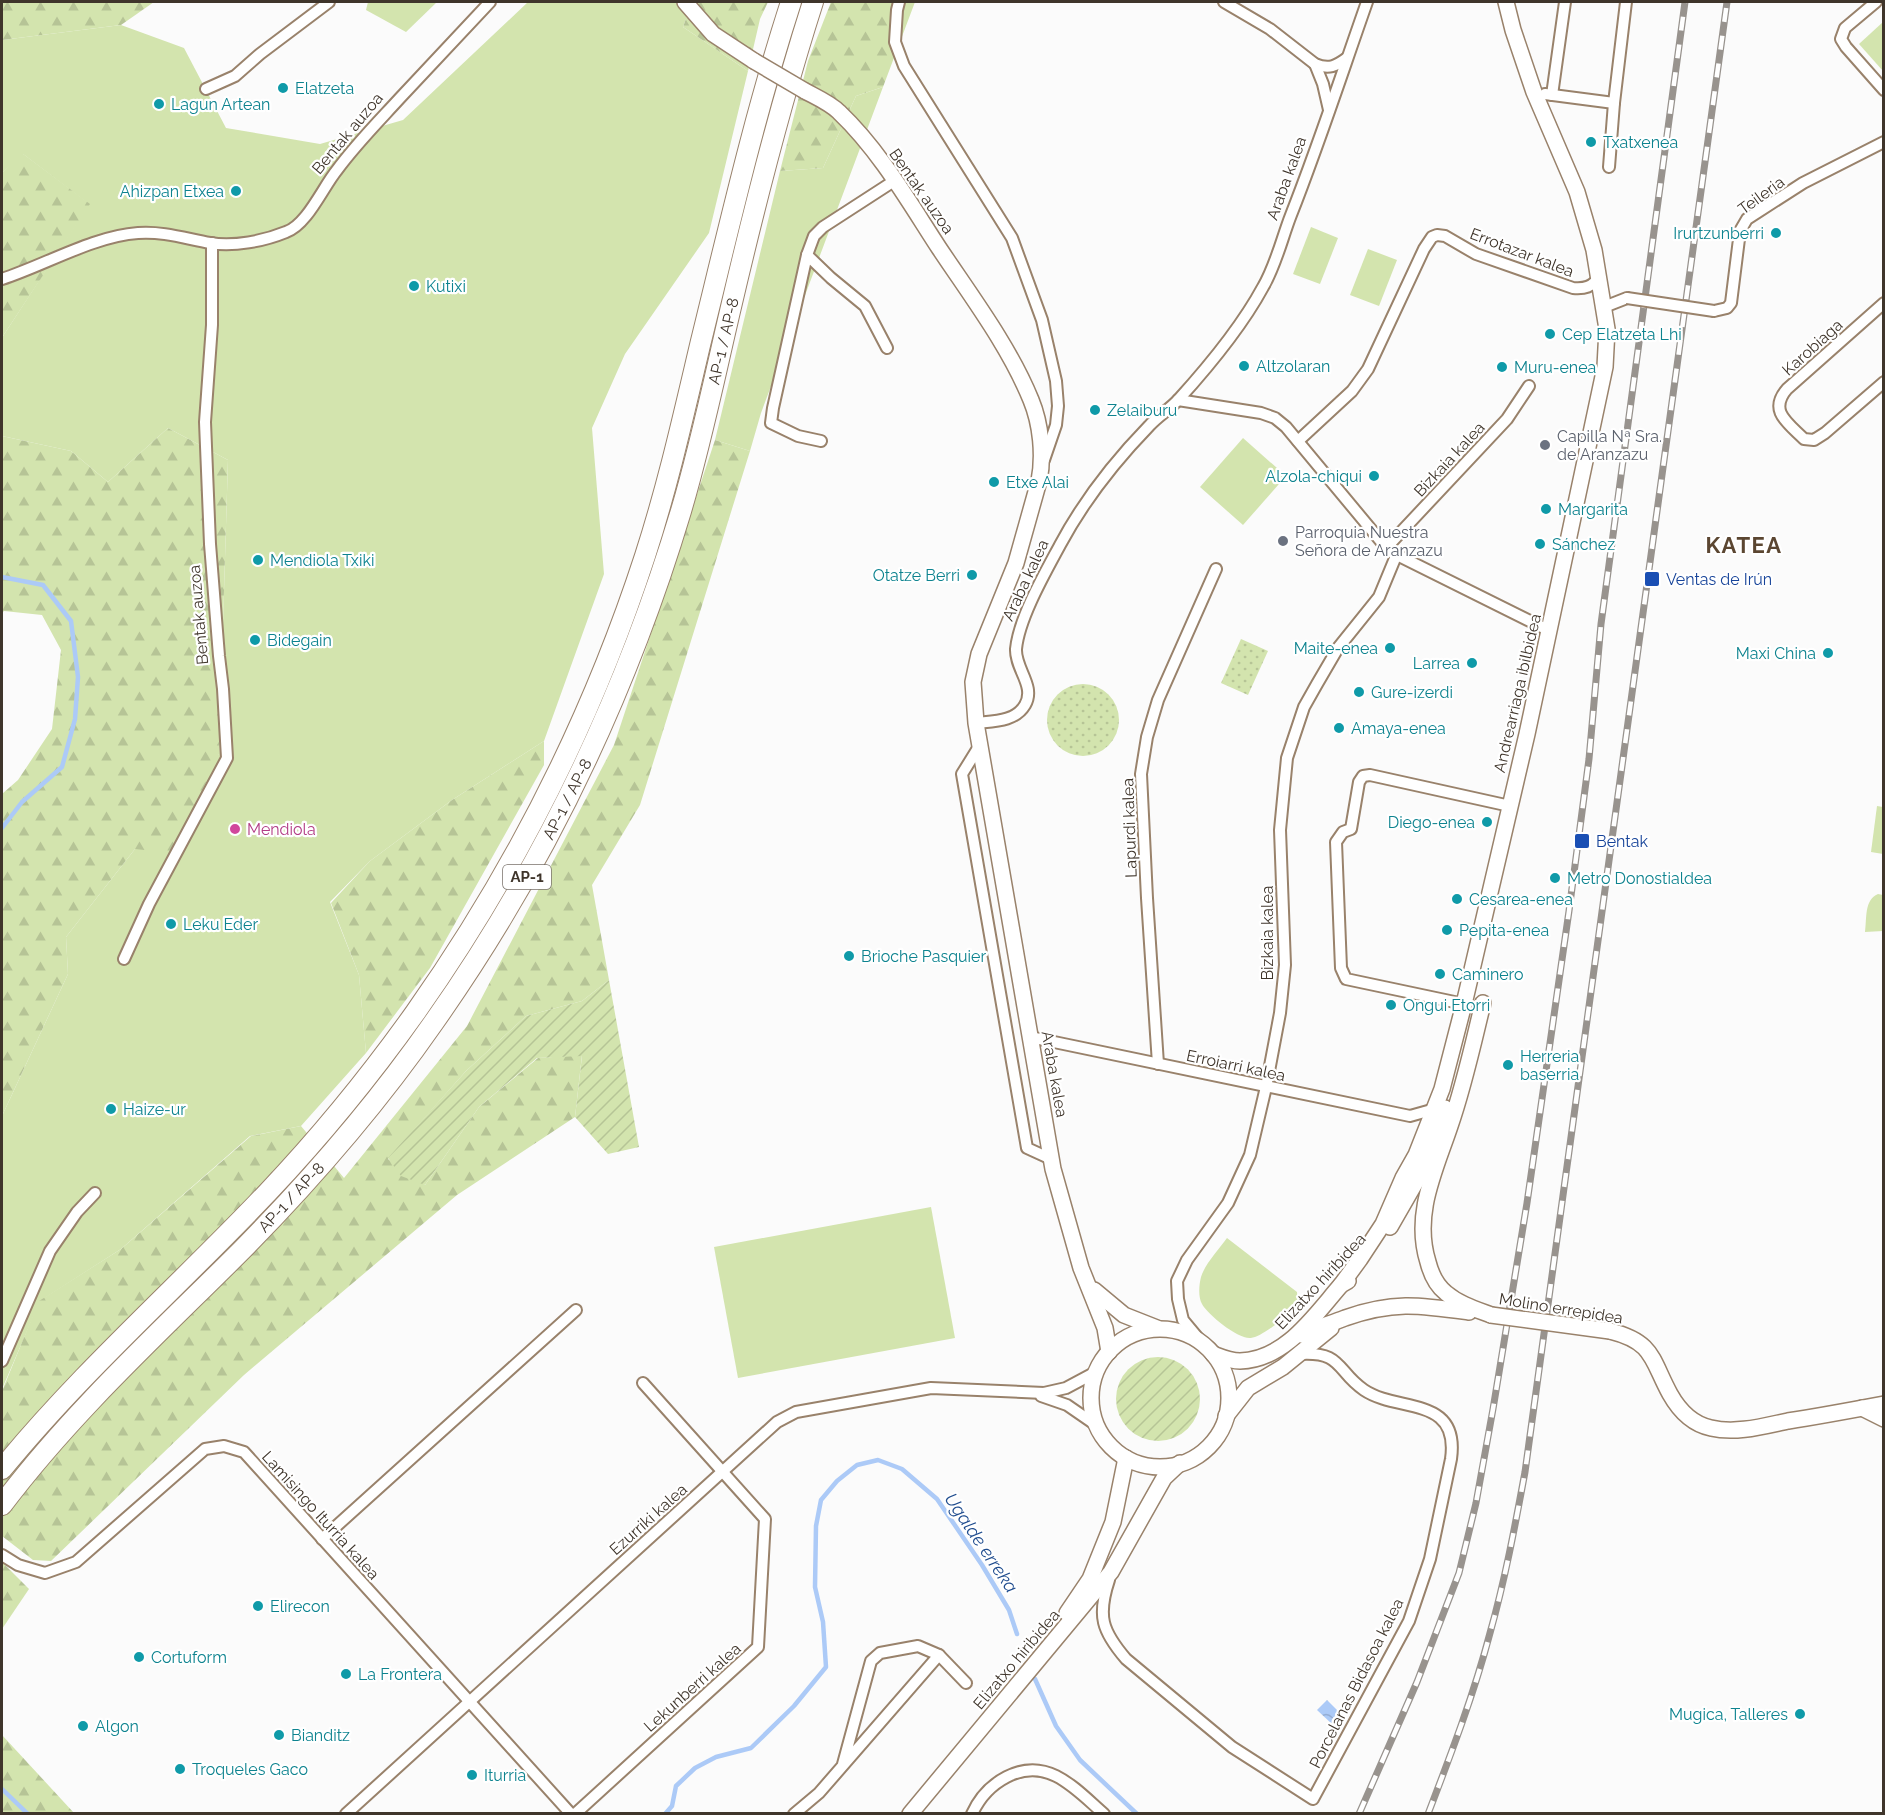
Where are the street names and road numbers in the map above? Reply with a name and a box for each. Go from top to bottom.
street label: Bentak auzoa [308,89,387,178]
street label: Araba kalea [1263,134,1310,223]
street label: Bentak auzoa [885,145,958,238]
street label: Teileria [1735,172,1788,218]
street label: Errotazar kalea [1467,224,1576,281]
street label: AP-1 / AP-8 [704,296,743,386]
street label: Karobiaga [1778,315,1846,379]
street label: Bizkaia kalea [1410,418,1489,501]
street label: Araba kalea [998,537,1053,624]
street label: Bentak auzoa [185,564,212,666]
street label: Andrearriaga ibilbidea [1490,612,1545,774]
street label: AP-1 / AP-8 [539,756,596,843]
street label: Lapurdi kalea [1118,778,1141,878]
road number: AP-1 [503,865,551,889]
street label: Bizkaia kalea [1258,885,1277,981]
street label: Araba kalea [1038,1029,1071,1119]
street label: Erroiarri kalea [1185,1046,1287,1085]
street label: AP-1 / AP-8 [254,1159,328,1236]
street label: Elizatxo hiribidea [1271,1229,1370,1333]
street label: Molino errepidea [1498,1289,1624,1328]
street label: Lamisingo Iturria kalea [258,1447,383,1583]
street label: Ezurriki kalea [606,1480,691,1559]
street label: Porcelanas Bidasoa kalea [1305,1595,1408,1771]
street label: Elizatxo hiribidea [969,1606,1064,1713]
street label: Lekunberri kalea [640,1639,745,1736]

